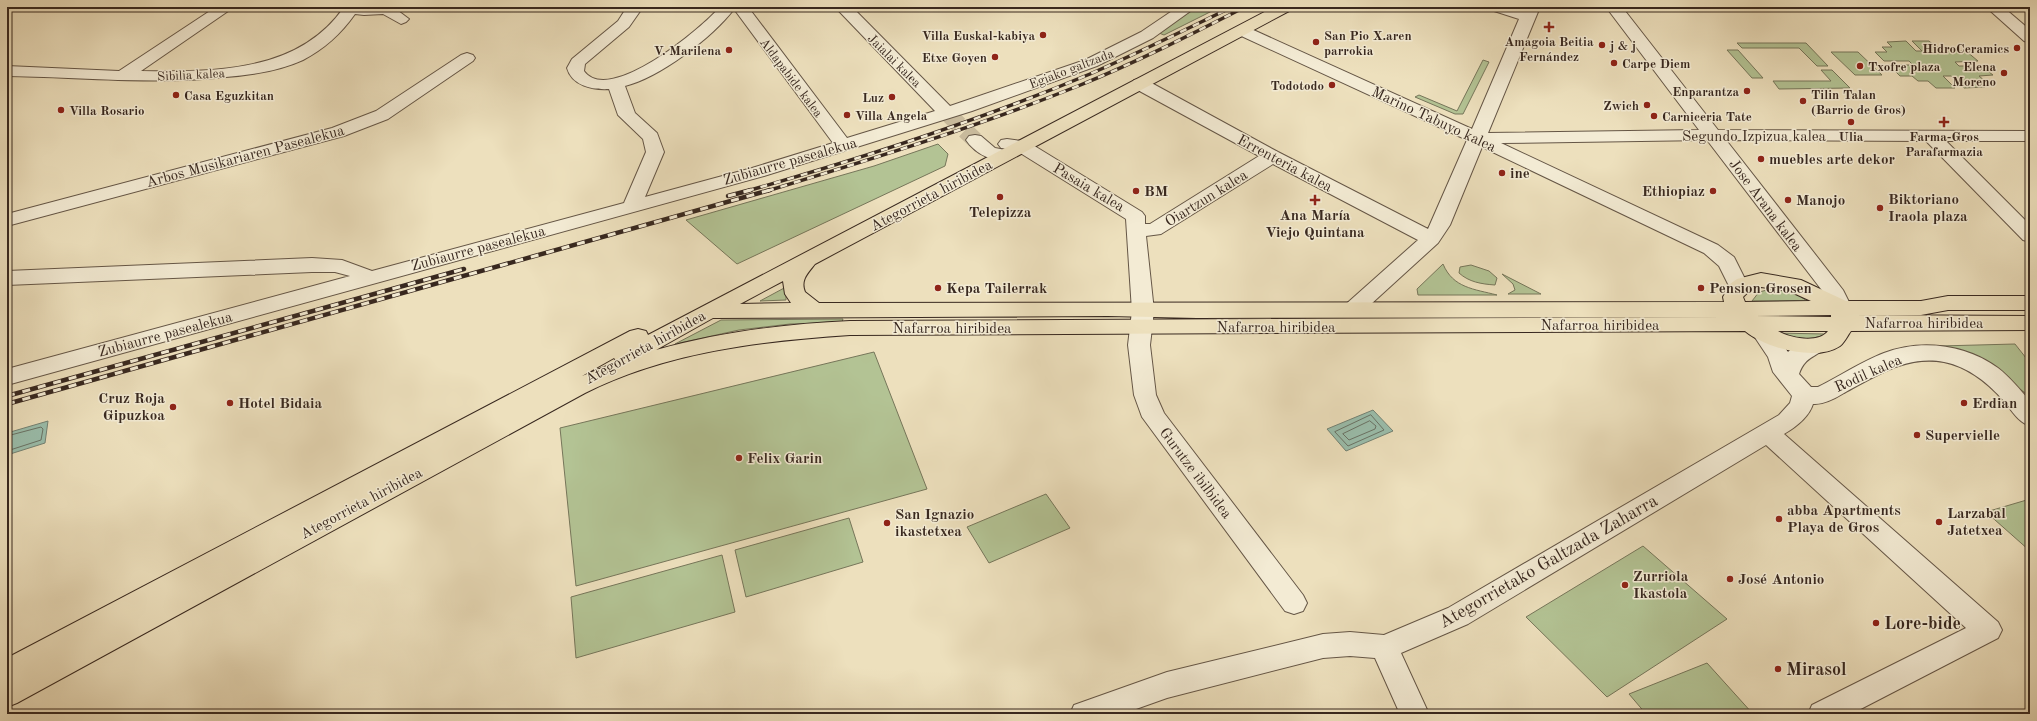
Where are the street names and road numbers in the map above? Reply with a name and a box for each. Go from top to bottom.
street label: Jaialai kalea [865,32,924,91]
street label: Aldapabide kalea [757,36,825,120]
street label: Egiako galtzada [1027,47,1116,92]
street label: Sibilia kalea [157,67,226,84]
street label: Marino Tabuyo kalea [1369,85,1498,156]
street label: Arbos Musikariaren Pasealekua [145,124,347,191]
street label: Segundo Izpizua kalea [1682,130,1827,145]
street label: Errenteria kalea [1234,133,1335,196]
street label: Zubiaurre pasealekua [722,136,860,189]
street label: Jose Arana kalea [1725,157,1805,255]
street label: Ategorrieta hiribidea [868,158,996,235]
street label: Pasaia kalea [1050,161,1127,216]
street label: Oiartzun kalea [1163,168,1251,230]
street label: Zubiaurre pasealekua [410,224,548,275]
street label: Ategorrieta hiribidea [583,309,709,388]
street label: Zubiaurre pasealekua [97,310,235,361]
street label: Nafarroa hiribidea [1865,317,1984,332]
street label: Nafarroa hiribidea [1541,319,1660,334]
street label: Nafarroa hiribidea [1217,321,1336,336]
street label: Nafarroa hiribidea [893,322,1012,337]
street label: Rodil kalea [1833,353,1905,396]
street label: Gurutze ibilbidea [1156,426,1234,523]
street label: Ategorrieta hiribidea [298,466,426,543]
street label: Ategorrietako Galtzada Zaharra [1436,492,1661,632]

